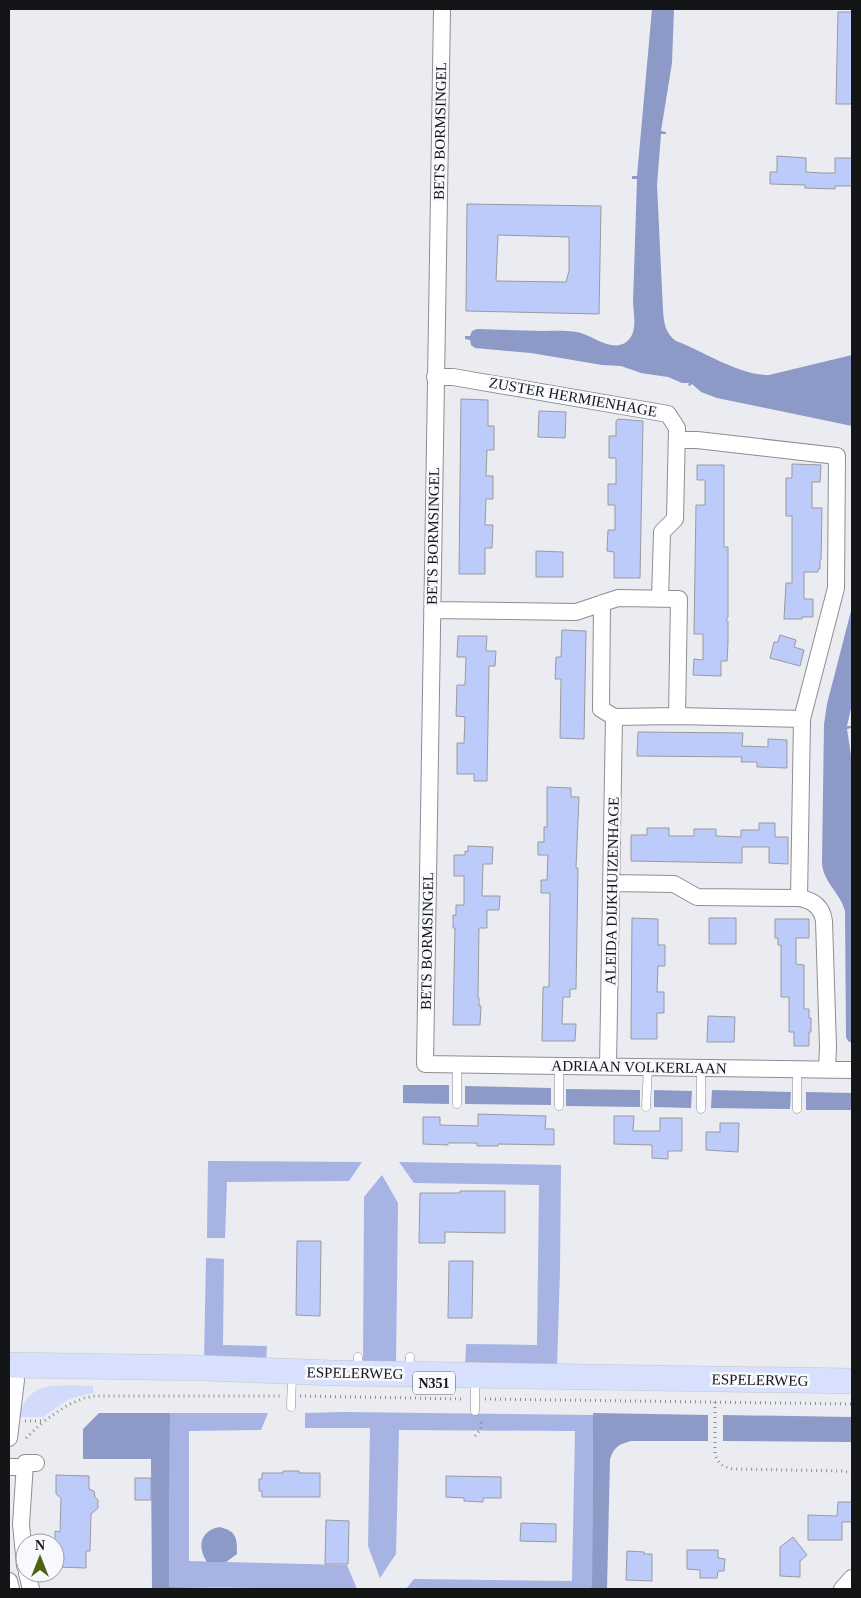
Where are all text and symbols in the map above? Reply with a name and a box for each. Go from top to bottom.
street label: BETS BORMSINGEL [431,62,449,200]
street label: ZUSTER HERMIENHAGE [488,374,658,420]
street label: BETS BORMSINGEL [424,467,442,605]
street label: ALEIDA DIJKHUIZENHAGE [602,797,622,985]
street label: BETS BORMSINGEL [418,872,436,1010]
street label: ADRIAAN VOLKERLAAN [551,1057,727,1077]
street label: ESPELERWEG [307,1364,404,1382]
street label: ESPELERWEG [712,1371,809,1389]
road number: N351 [413,1372,455,1395]
north arrow [15,1533,65,1583]
text: N [35,1538,45,1553]

